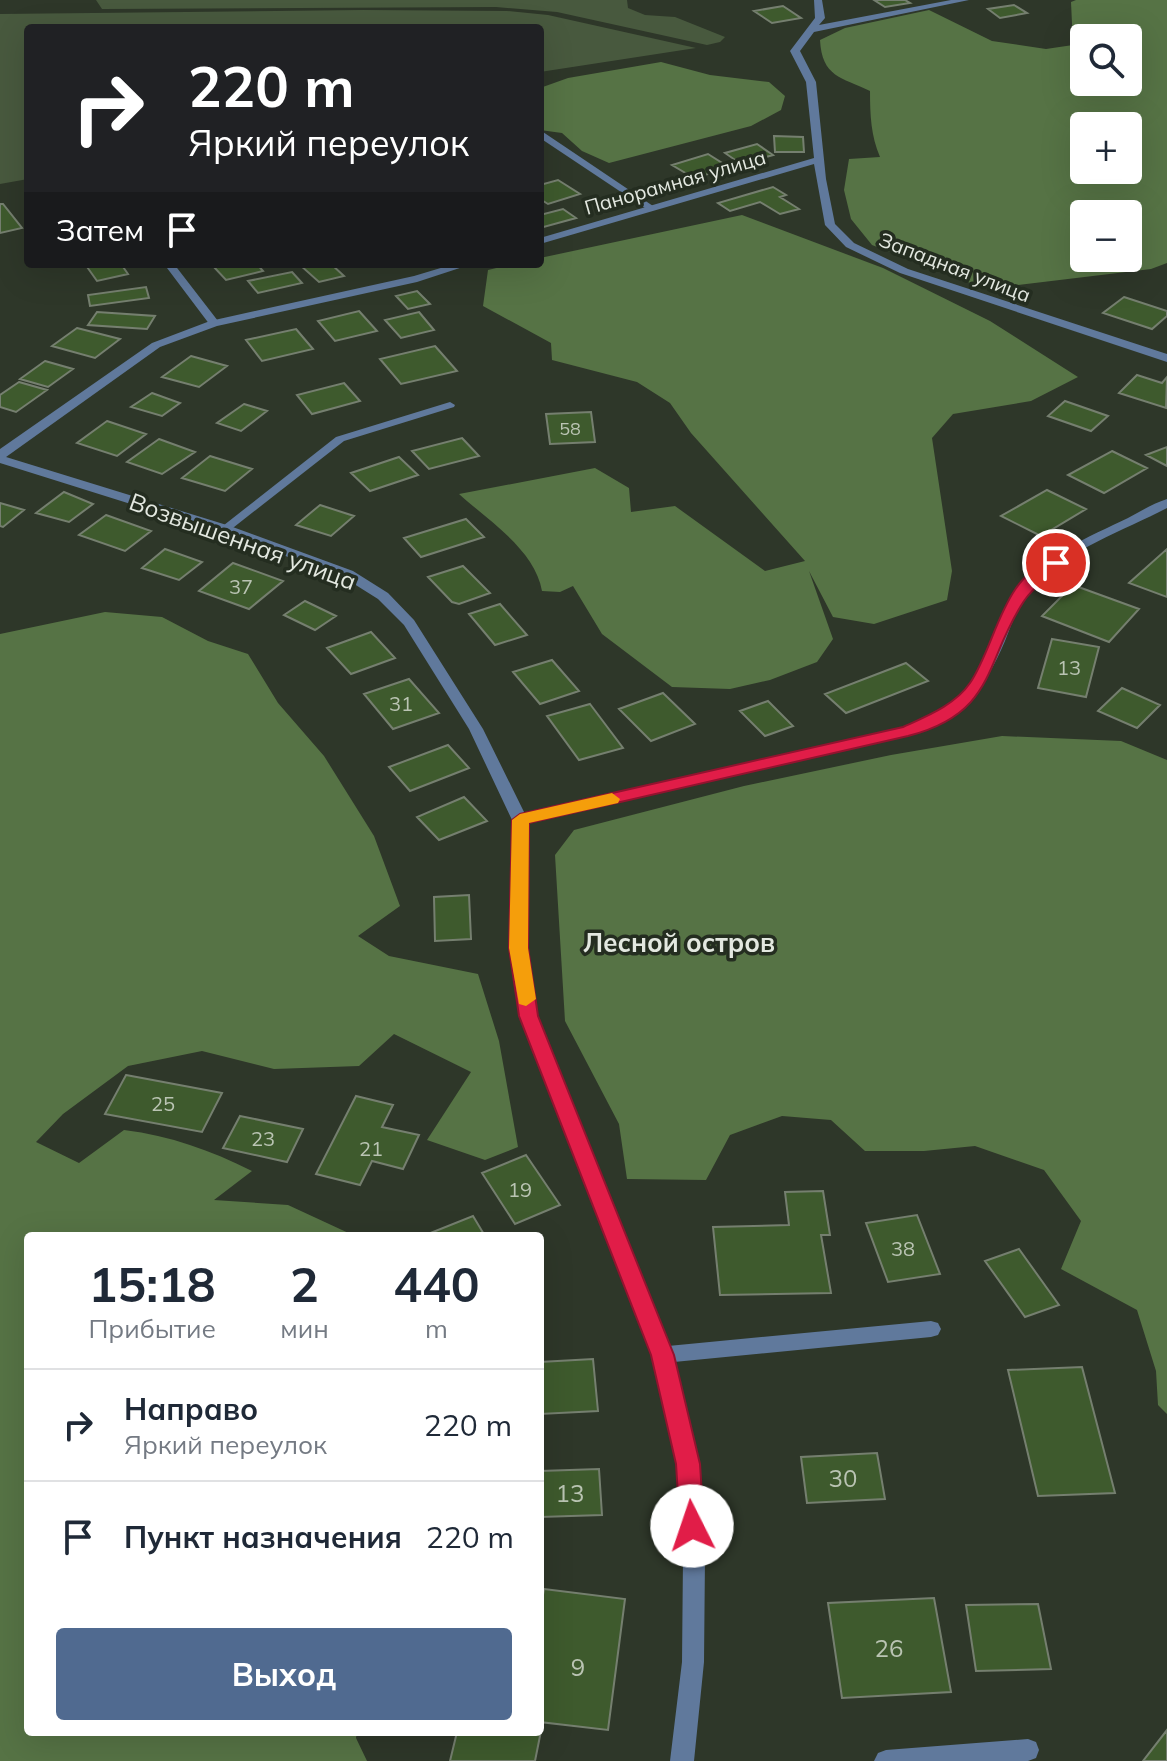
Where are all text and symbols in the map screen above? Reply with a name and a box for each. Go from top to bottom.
map controls [1070,24,1142,272]
button: search [1070,24,1142,96]
text: 220 m [188,51,355,121]
icon: right [56,56,160,160]
button: + [1070,112,1142,184]
text: Яркий переулок [188,120,469,165]
street label: Панорамная улица [581,144,769,220]
button: − [1070,200,1142,272]
icon: arrive [160,208,204,252]
text: Затем [56,211,144,249]
street label: Западная улица [876,227,1034,307]
house number: 58 [559,417,581,440]
street label: Возвышенная улица [125,486,361,596]
pin [1022,529,1090,597]
icon: arrive [1034,541,1078,585]
house number: 37 [229,574,253,599]
house number: 13 [1057,655,1081,680]
house number: 31 [389,691,413,716]
district label: Лесной остров [583,926,775,959]
house number: 25 [151,1091,175,1116]
house number: 23 [251,1126,275,1151]
house number: 21 [359,1136,383,1161]
house number: 19 [508,1177,532,1202]
house number: 38 [891,1236,915,1261]
text: 15:18 [89,1254,216,1314]
text: 2 [290,1254,319,1314]
text: 440 [393,1254,480,1314]
text: Прибытие [88,1312,216,1345]
text: мин [280,1312,329,1345]
text: m [425,1312,448,1345]
text: Направо [124,1390,258,1428]
icon: right [56,1403,100,1447]
text: 220 m [424,1406,512,1444]
text: Яркий переулок [124,1428,327,1461]
house number: 30 [829,1463,857,1493]
house number: 13 [556,1478,584,1508]
position arrow [650,1484,734,1568]
icon: arrive [56,1515,100,1559]
text: Пункт назначения [124,1518,402,1556]
text: 220 m [426,1518,514,1556]
button: Выход [56,1628,512,1720]
house number: 26 [875,1633,903,1663]
house number: 9 [571,1652,585,1682]

